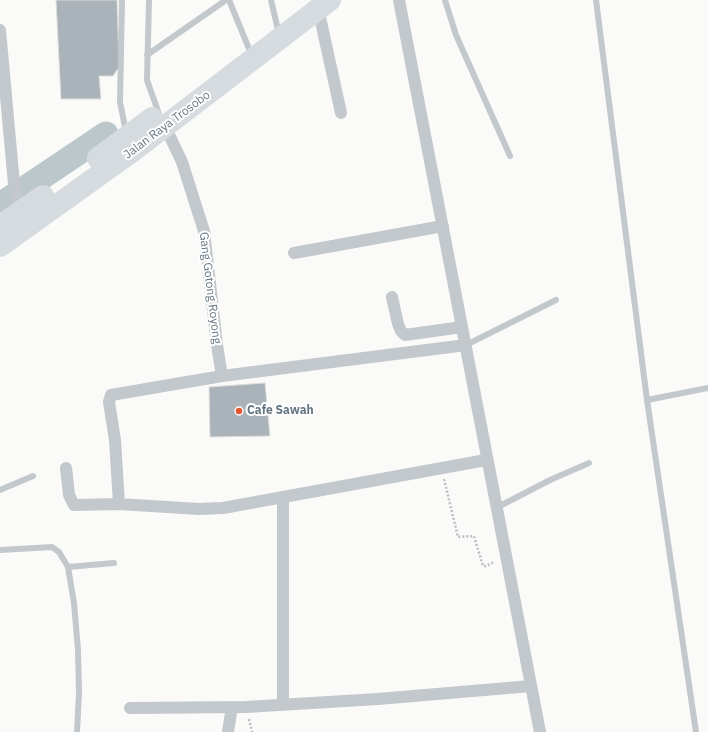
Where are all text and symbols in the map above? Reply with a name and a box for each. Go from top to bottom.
street label: Jalan Raya Trosobo [121,88,213,162]
street label: Gang Gotong Royong [196,231,224,345]
place label: Cafe Sawah [247,404,314,418]
marker: Cafe Sawah [234,406,244,416]

